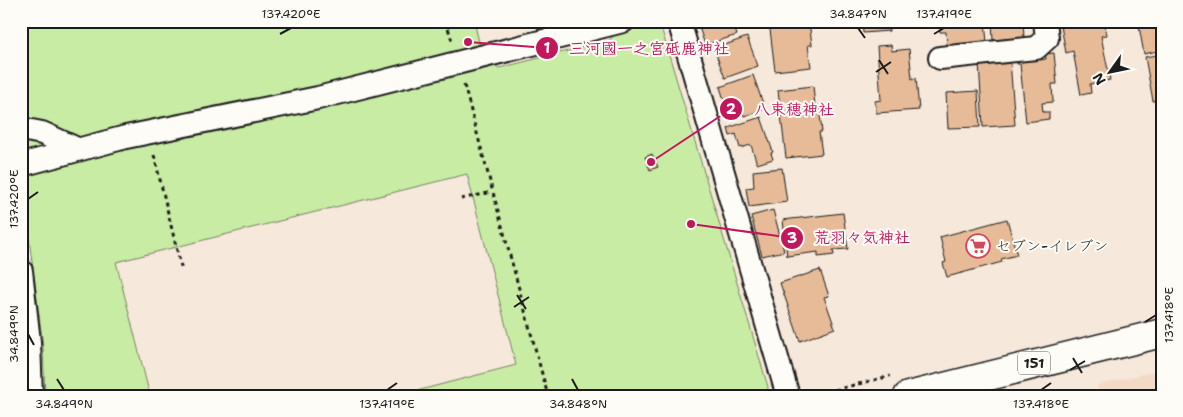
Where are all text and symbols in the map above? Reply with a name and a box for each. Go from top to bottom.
text: 137.420°E [262,6,320,22]
text: 34.847°N [829,6,887,22]
text: 137.419°E [916,6,972,22]
callout: 三河國一之宮砥鹿神社 [534,33,739,64]
text: 1 [544,38,551,58]
text: 三河國一之宮砥鹿神社 [569,38,729,59]
north arrow [1086,48,1136,98]
text: N [1089,70,1110,89]
callout: 八束穂神社 [719,94,844,125]
text: 2 [726,99,737,119]
text: 八束穂神社 [754,99,834,120]
text: 137.420°E [6,170,22,228]
callout: 荒羽々気神社 [779,222,920,253]
text: 荒羽々気神社 [814,227,910,248]
text: 3 [787,228,797,248]
supermarket icon: セブン-イレブン [965,233,991,259]
place label: セブン-イレブン [996,236,1108,256]
text: 137.418°E [1161,287,1177,343]
text: 34.849°N [6,305,22,363]
road number: 151 [1018,352,1050,374]
text: 34.849°N [35,396,93,412]
text: 137.419°E [359,396,415,412]
text: 34.848°N [549,396,607,412]
text: 137.418°E [1013,396,1069,412]

